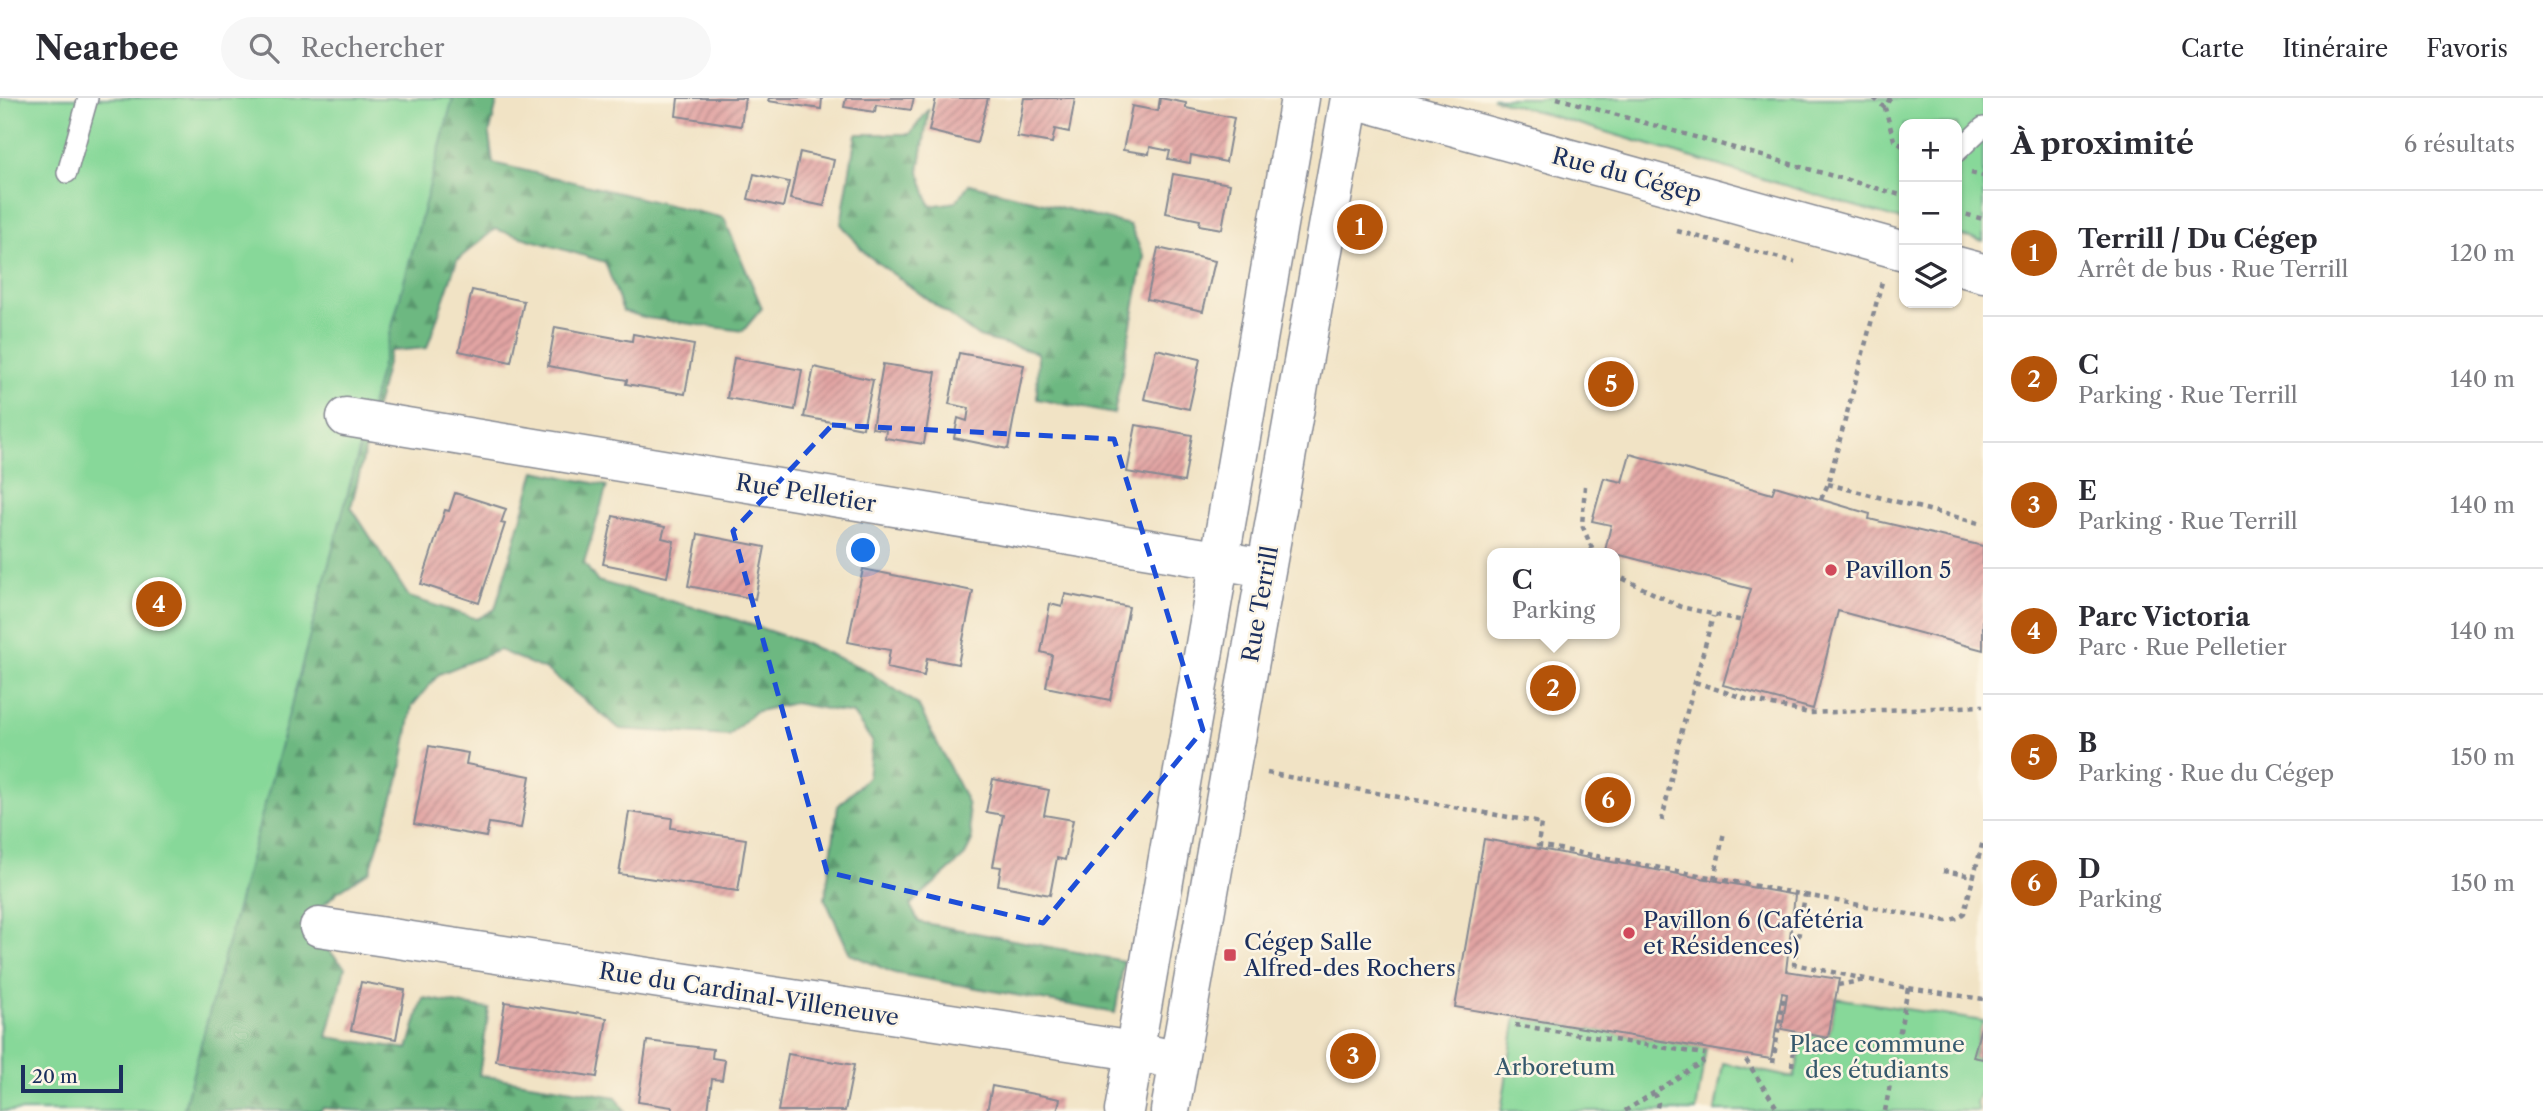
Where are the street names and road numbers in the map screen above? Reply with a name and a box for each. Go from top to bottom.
street label: Rue du Cégep [1549,142,1705,208]
street label: Rue Pelletier [734,468,878,518]
street label: Rue Terrill [1236,544,1284,664]
street label: Rue du Cardinal-Villeneuve [597,956,901,1032]

